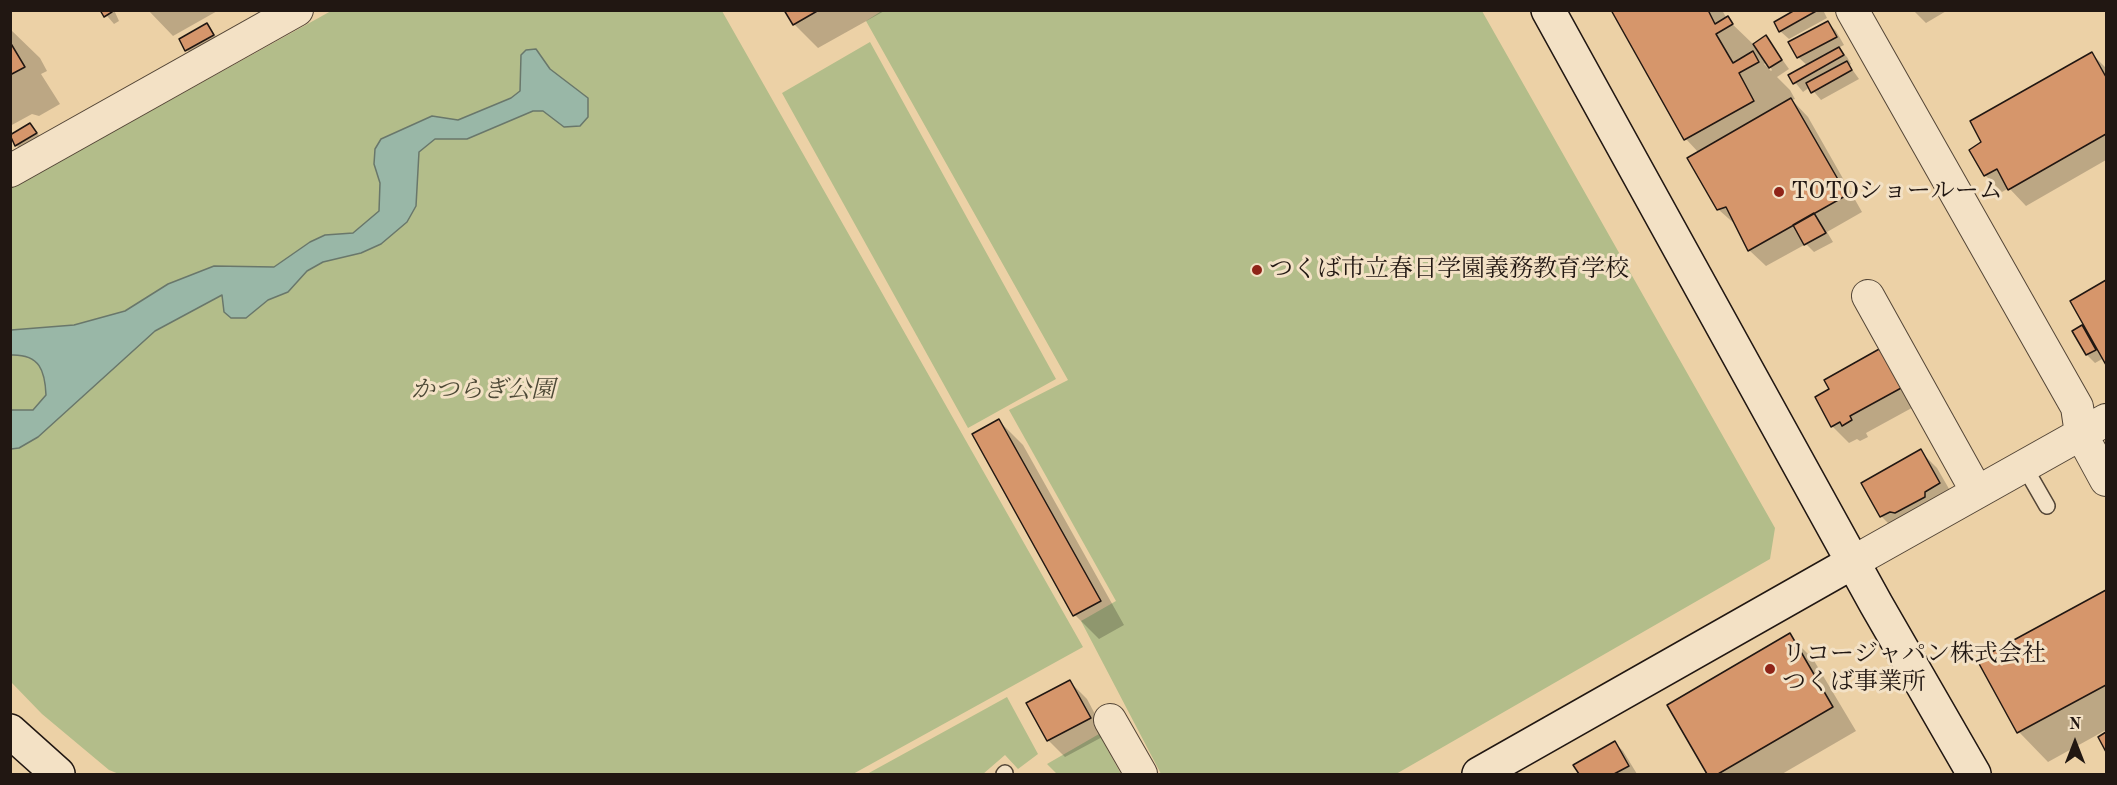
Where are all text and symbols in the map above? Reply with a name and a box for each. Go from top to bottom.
place label: TOTOショールーム [1791,178,2003,206]
marker: TOTOショールーム [1772,185,1786,199]
place label: つくば市立春日学園義務教育学校 [1269,256,1629,284]
marker: つくば市立春日学園義務教育学校 [1250,263,1264,277]
park label: かつらぎ公園 [411,377,555,405]
place label: リコージャパン株式会社 つくば事業所 [1782,641,2046,697]
marker: リコージャパン株式会社 つくば事業所 [1763,662,1777,676]
north arrow [2045,713,2105,773]
text: N [2069,717,2081,733]

